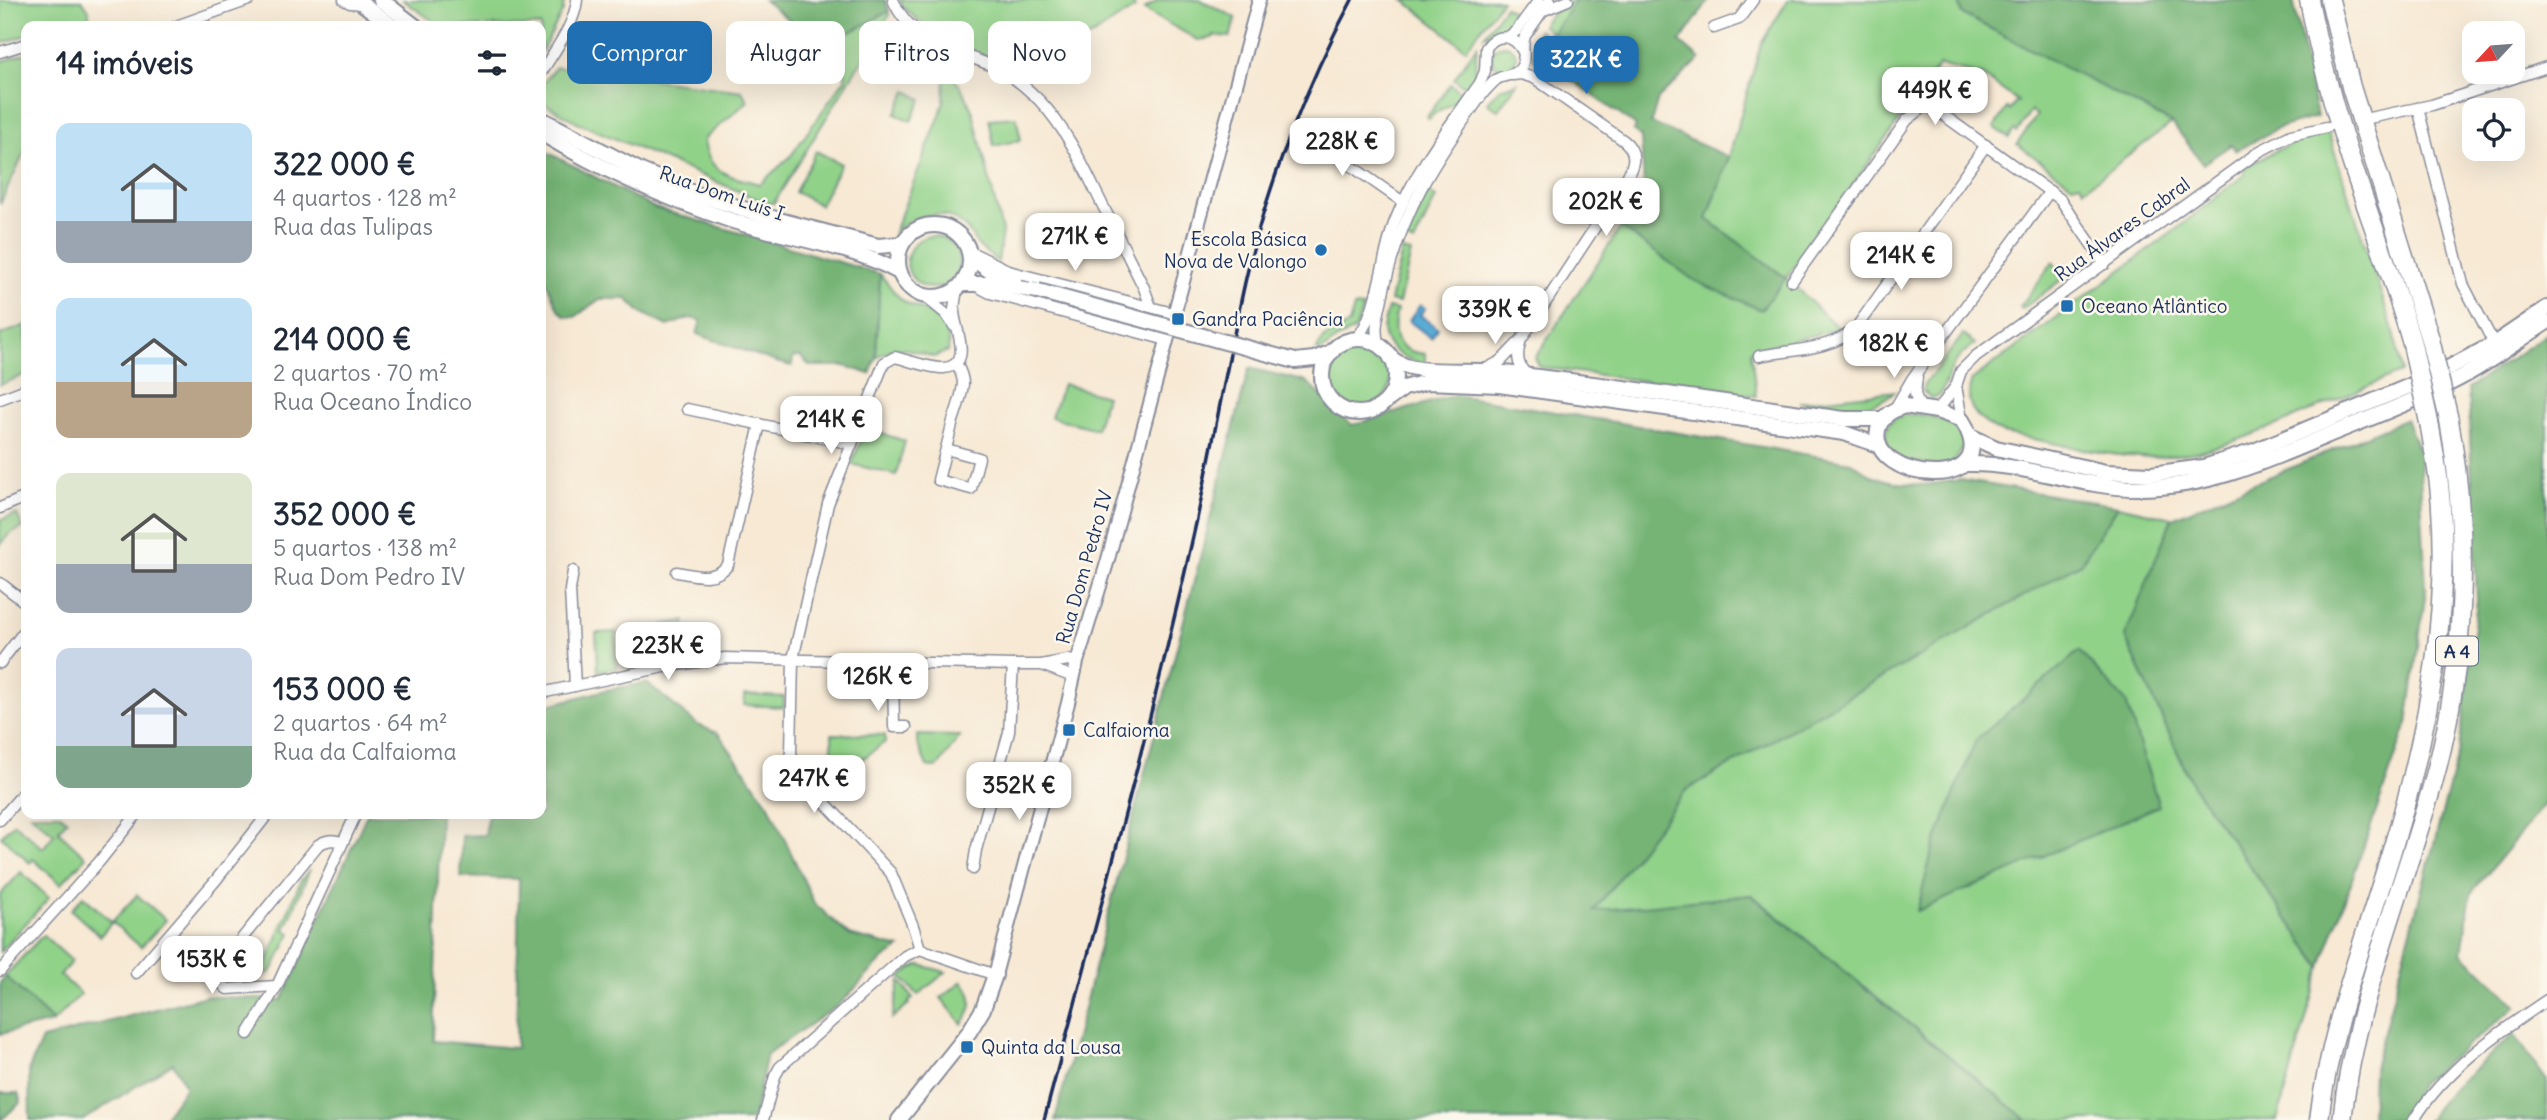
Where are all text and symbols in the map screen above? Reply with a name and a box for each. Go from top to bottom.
chip: Comprar [567,21,712,84]
chip: Alugar [726,21,845,84]
chip: Filtros [859,21,974,84]
chip: Novo [988,21,1091,84]
north arrow [2462,21,2525,84]
map controls [2462,21,2525,161]
pin: 322K € [1529,36,1643,96]
text: 14 imóveis [56,44,193,82]
icon: filters [473,44,511,82]
text: 322K € [1550,44,1622,73]
pin: 449K € [1878,68,1992,127]
text: 449K € [1898,75,1972,104]
button: locate [2462,98,2525,161]
pin: 228K € [1285,118,1399,178]
text: 228K € [1306,126,1378,155]
text: 322 000 € [273,145,416,183]
icon: home [112,151,196,235]
street label: Rua Dom Luís I [656,160,788,226]
street label: Rua Álvares Cabral [2050,172,2194,286]
pin: 202K € [1549,178,1663,238]
text: 4 quartos · 128 m² [273,183,457,212]
text: 202K € [1569,186,1643,215]
text: Rua das Tulipas [273,212,433,241]
pin: 271K € [1018,214,1132,273]
text: 271K € [1041,221,1109,250]
place label: Escola Básica Nova de Valongo [1164,227,1307,273]
pin: 214K € [1844,232,1958,292]
text: 214K € [1866,240,1936,269]
marker: Escola Básica Nova de Valongo [1313,242,1329,258]
pin: 339K € [1438,286,1552,346]
text: 339K € [1458,294,1532,323]
place label: Oceano Atlântico [2081,294,2228,318]
marker: Oceano Atlântico [2059,298,2075,314]
place label: Gandra Paciência [1192,307,1343,331]
marker: Gandra Paciência [1170,311,1186,327]
text: 214 000 € [273,320,411,358]
pin: 182K € [1837,320,1951,380]
icon: home [112,326,196,410]
text: 182K € [1859,328,1929,357]
text: 2 quartos · 70 m² [273,358,448,387]
text: Rua Oceano Índico [273,387,472,416]
pin: 214K € [774,396,888,456]
text: 214K € [796,404,866,433]
street label: Rua Dom Pedro IV [1051,487,1117,647]
text: 352 000 € [273,495,417,533]
icon: home [112,501,196,585]
text: 5 quartos · 138 m² [273,533,457,562]
text: Rua Dom Pedro IV [273,562,465,591]
pin: 223K € [611,622,725,682]
text: 223K € [632,630,704,659]
road number: A 4 [2436,636,2478,666]
pin: 126K € [821,654,935,713]
text: 126K € [843,661,913,690]
text: 153 000 € [273,670,412,708]
icon: home [112,676,196,760]
text: 2 quartos · 64 m² [273,708,448,737]
place label: Calfaioma [1083,718,1170,742]
marker: Calfaioma [1061,722,1077,738]
text: Rua da Calfaioma [273,737,457,766]
pin: 247K € [757,756,871,815]
pin: 352K € [962,762,1076,822]
text: 247K € [778,763,850,792]
text: 352K € [982,770,1056,799]
pin: 153K € [155,936,269,996]
text: 153K € [177,944,247,973]
place label: Quinta da Lousa [981,1035,1121,1059]
marker: Quinta da Lousa [959,1039,975,1055]

